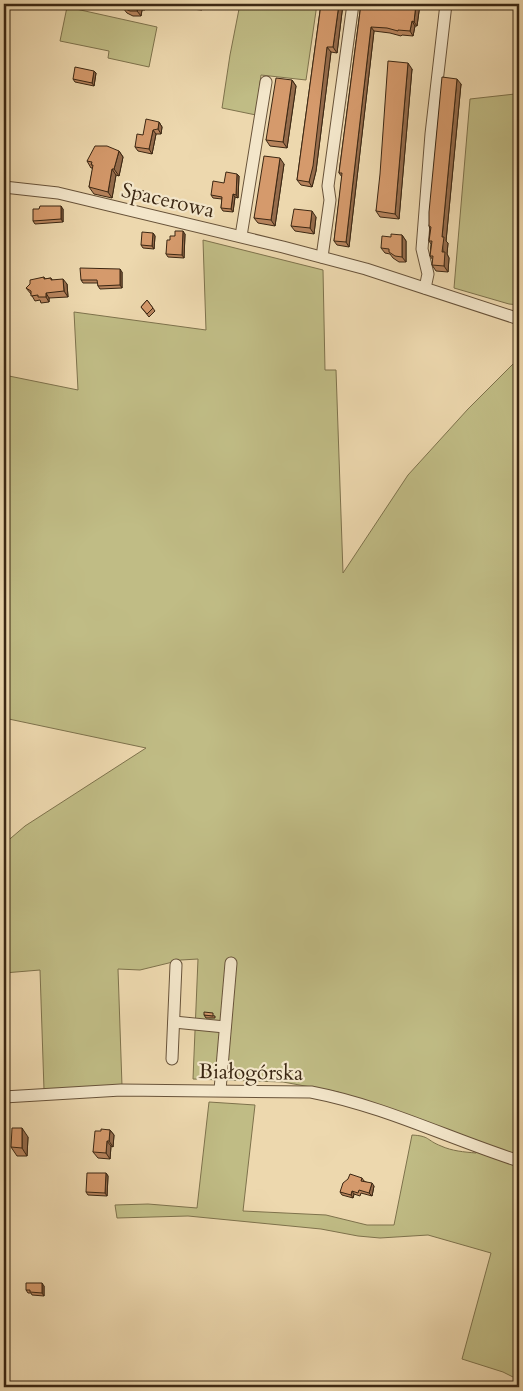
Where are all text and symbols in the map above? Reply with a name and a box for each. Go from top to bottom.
street label: Spacerowa [118,176,217,225]
street label: Białogórska [198,1057,304,1088]

